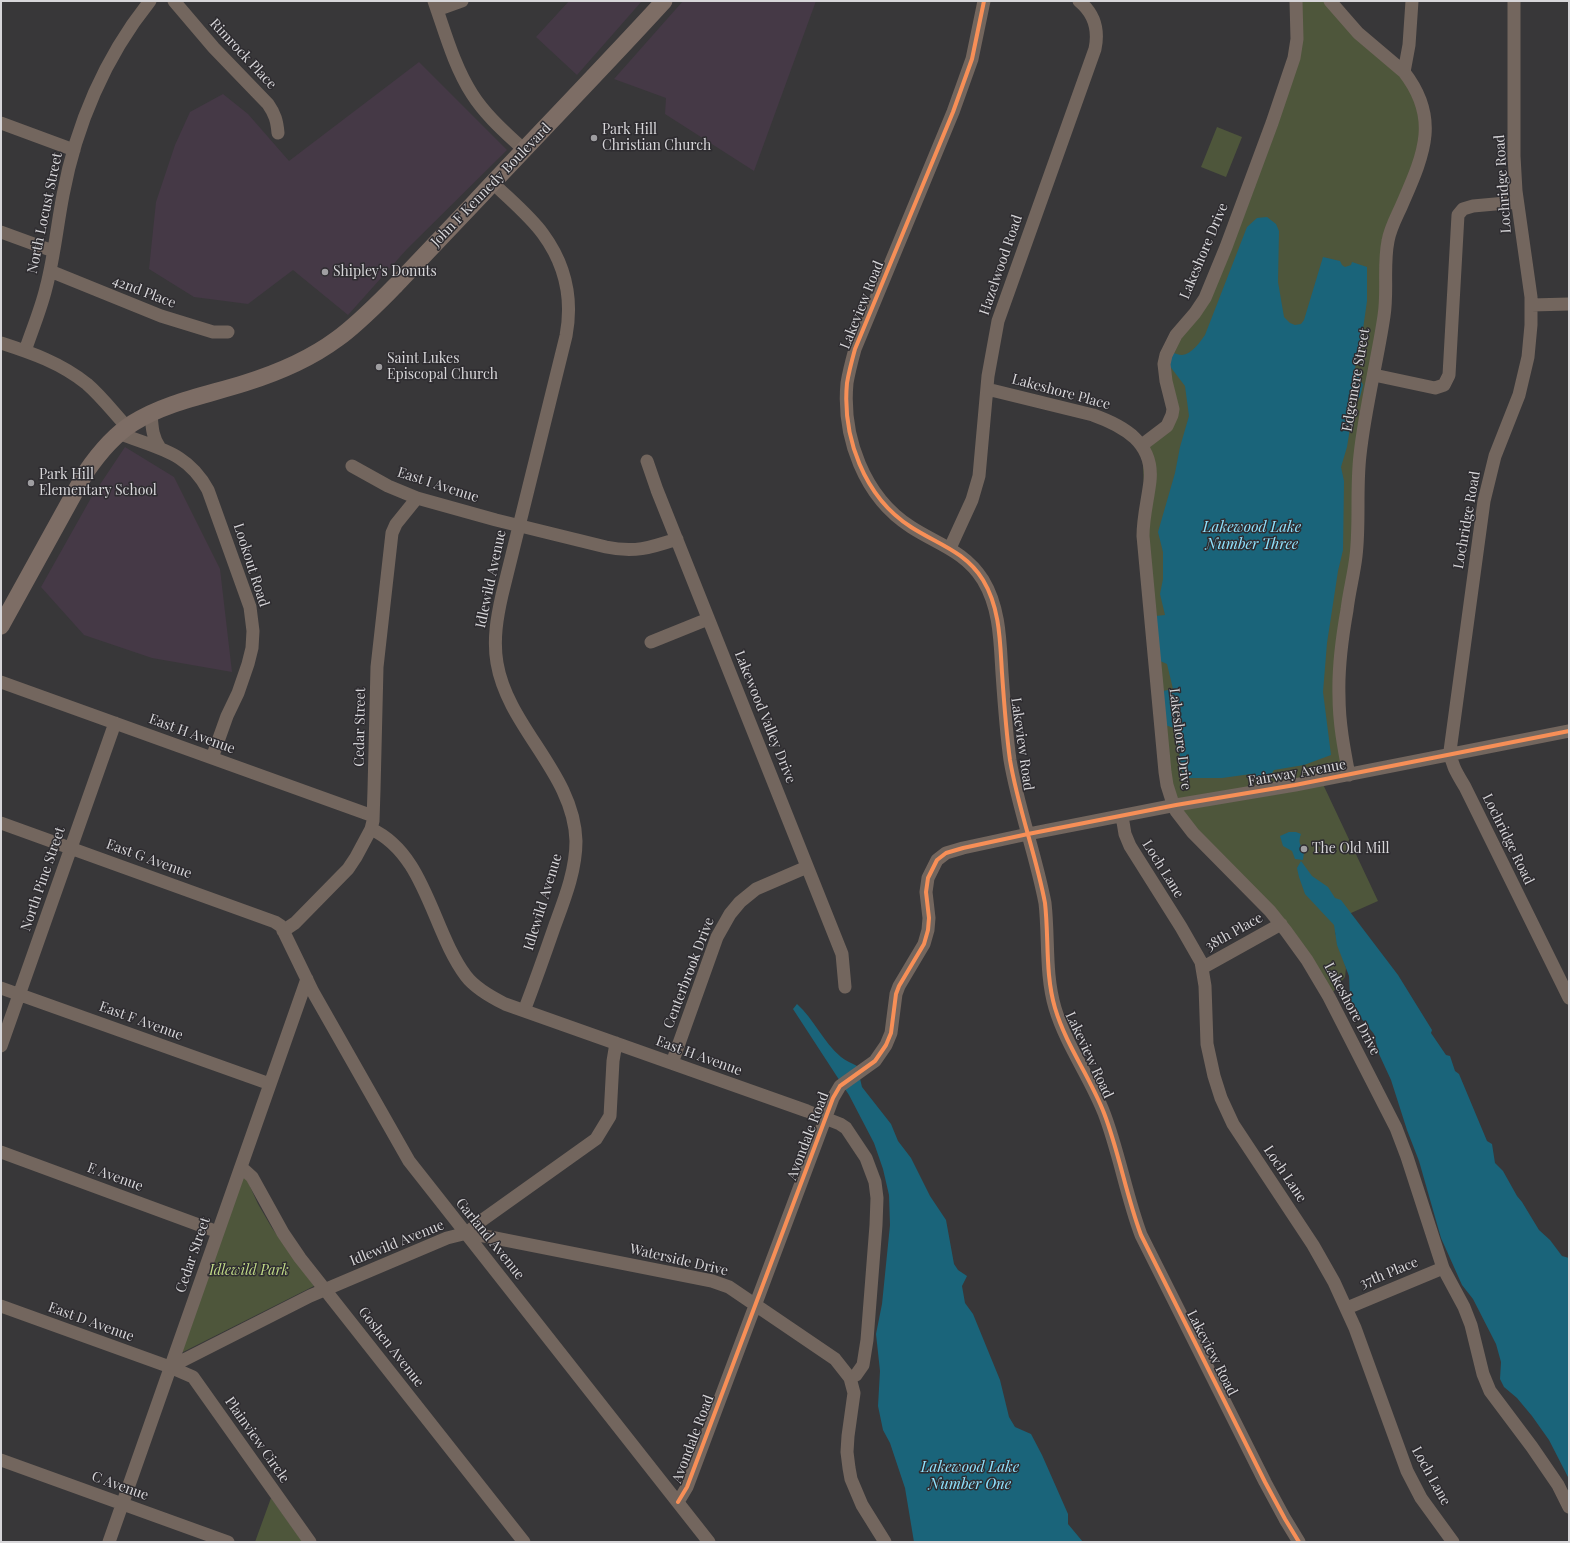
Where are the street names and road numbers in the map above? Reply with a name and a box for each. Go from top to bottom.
street label: Rimrock Place [206,15,280,93]
street label: John F Kennedy Boulevard [428,120,554,250]
street label: Lochridge Road [1491,134,1515,234]
street label: North Locust Street [24,151,66,275]
street label: Lakeshore Drive [1176,201,1232,301]
street label: Hazelwood Road [976,213,1026,317]
street label: Lakeview Road [837,258,887,352]
street label: 42nd Place [110,272,178,312]
street label: Edgemere Street [1339,327,1373,433]
street label: Lakeshore Place [1010,371,1112,413]
street label: East I Avenue [395,464,481,506]
street label: Lochridge Road [1450,470,1484,570]
street label: Lookout Road [230,521,272,609]
street label: Idlewild Avenue [472,528,510,630]
street label: Lakewood Valley Drive [731,648,799,786]
street label: Cedar Street [351,687,369,767]
street label: Lakeshore Drive [1165,687,1195,791]
street label: Lakeview Road [1007,696,1037,792]
street label: East H Avenue [147,711,237,757]
street label: Fairway Avenue [1247,756,1347,790]
street label: Lochridge Road [1479,791,1537,887]
street label: North Pine Street [17,825,69,933]
street label: East G Avenue [104,836,194,882]
street label: Loch Lane [1139,837,1187,901]
street label: Idlewild Avenue [520,852,566,952]
street label: 38th Place [1202,909,1266,955]
street label: Centerbrook Drive [660,915,718,1031]
street label: Lakeshore Drive [1321,960,1383,1058]
street label: East F Avenue [97,998,185,1044]
street label: Lakeview Road [1062,1009,1116,1101]
street label: East H Avenue [654,1033,744,1079]
street label: Avondale Road [784,1090,832,1182]
street label: Loch Lane [1260,1142,1310,1206]
street label: E Avenue [85,1159,145,1195]
street label: Garland Avenue [452,1195,528,1283]
street label: Cedar Street [172,1215,214,1295]
street label: Idlewild Avenue [347,1216,447,1270]
street label: Waterside Drive [628,1241,730,1279]
street label: 37th Place [1357,1254,1421,1292]
street label: East D Avenue [46,1299,136,1345]
street label: Goshen Avenue [354,1304,428,1390]
street label: Lakeview Road [1183,1307,1241,1399]
street label: Avondale Road [669,1393,717,1485]
street label: Plainview Circle [221,1394,293,1486]
street label: Loch Lane [1408,1443,1454,1509]
street label: C Avenue [89,1468,151,1504]

